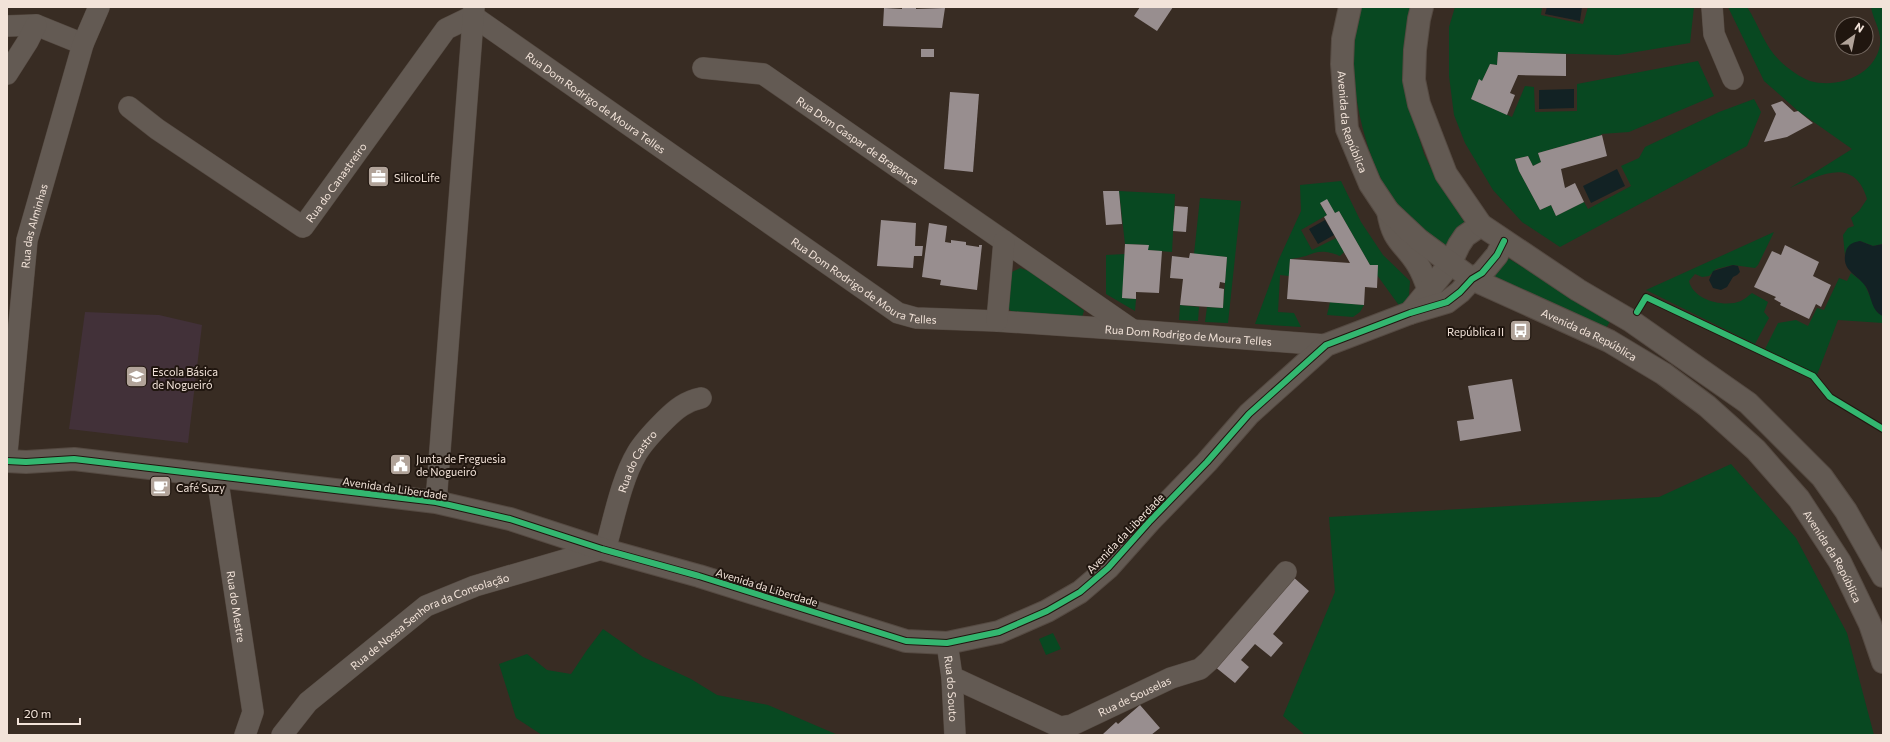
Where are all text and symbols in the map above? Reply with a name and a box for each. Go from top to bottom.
north arrow [1834,16,1874,56]
text: N [1853,19,1867,35]
street label: Rua Dom Rodrigo de Moura Telles [524,49,668,155]
street label: Avenida da República [1336,70,1371,174]
street label: Rua Dom Gaspar de Bragança [794,93,922,187]
street label: Rua do Canastreiro [302,139,369,224]
office icon: SilicoLife [365,164,391,190]
place label: SilicoLife [394,171,440,184]
street label: Rua das Alminhas [18,182,49,269]
street label: Rua Dom Rodrigo de Moura Telles [789,234,937,325]
street label: Avenida da República [1540,305,1640,363]
bus stop icon: República II [1507,318,1533,344]
street label: Rua Dom Rodrigo de Moura Telles [1104,322,1272,347]
place label: República II [1447,325,1504,338]
school or university icon: Escola Básica de Nogueiró [123,364,149,390]
place label: Escola Básica de Nogueiró [152,365,218,391]
street label: Rua do Castro [615,427,659,494]
public building icon: Junta de Freguesia de Nogueiró [387,451,413,477]
place label: Junta de Freguesia de Nogueiró [416,452,506,478]
cafe icon: Café Suzy [148,474,174,500]
street label: Avenida da Liberdade [342,474,449,502]
place label: Café Suzy [176,481,225,494]
street label: Avenida da Liberdade [1084,490,1167,576]
street label: Avenida da República [1801,507,1865,604]
street label: Avenida da Liberdade [714,565,820,609]
street label: Rua do Mestre [225,570,249,643]
street label: Rua de Nossa Senhora da Consolação [347,570,511,672]
street label: Rua do Souto [942,655,961,723]
street label: Rua de Souselas [1096,673,1173,718]
scale bar [18,700,80,726]
text: 20 m [24,706,51,720]

